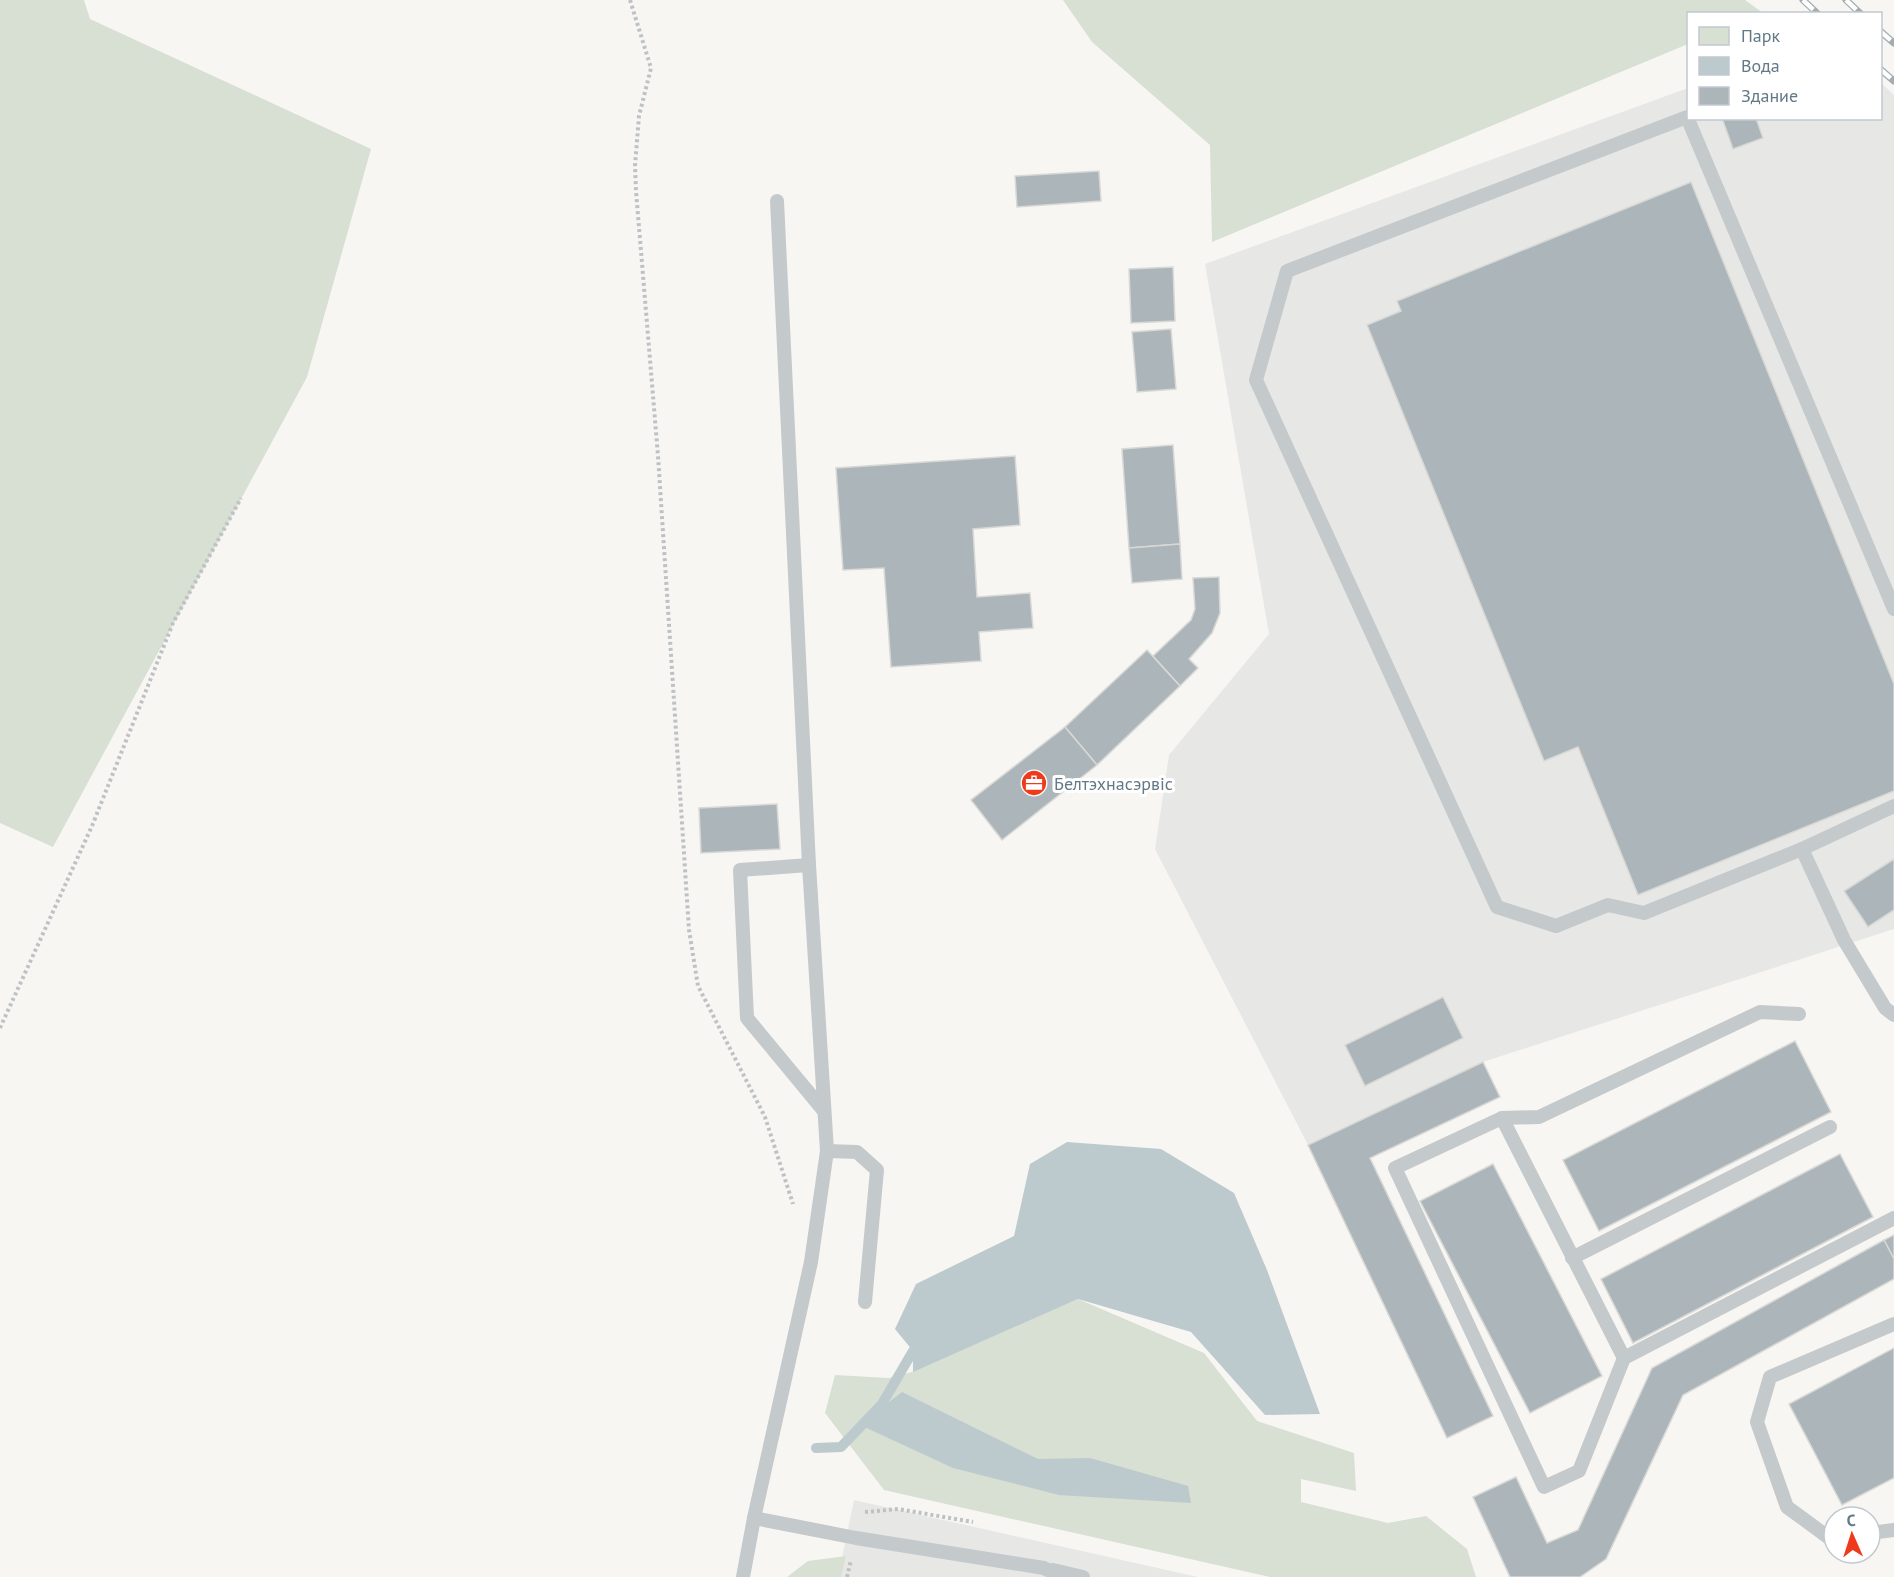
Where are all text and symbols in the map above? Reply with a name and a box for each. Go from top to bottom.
legend [1687,12,1882,120]
text: Парк [1741,24,1781,47]
text: Вода [1741,54,1780,77]
text: Здание [1741,84,1798,107]
office icon: Белтэхнасэрвіс [1019,768,1049,798]
place label: Белтэхнасэрвіс [1054,772,1173,795]
north arrow [1822,1505,1882,1565]
text: С [1846,1510,1856,1530]

